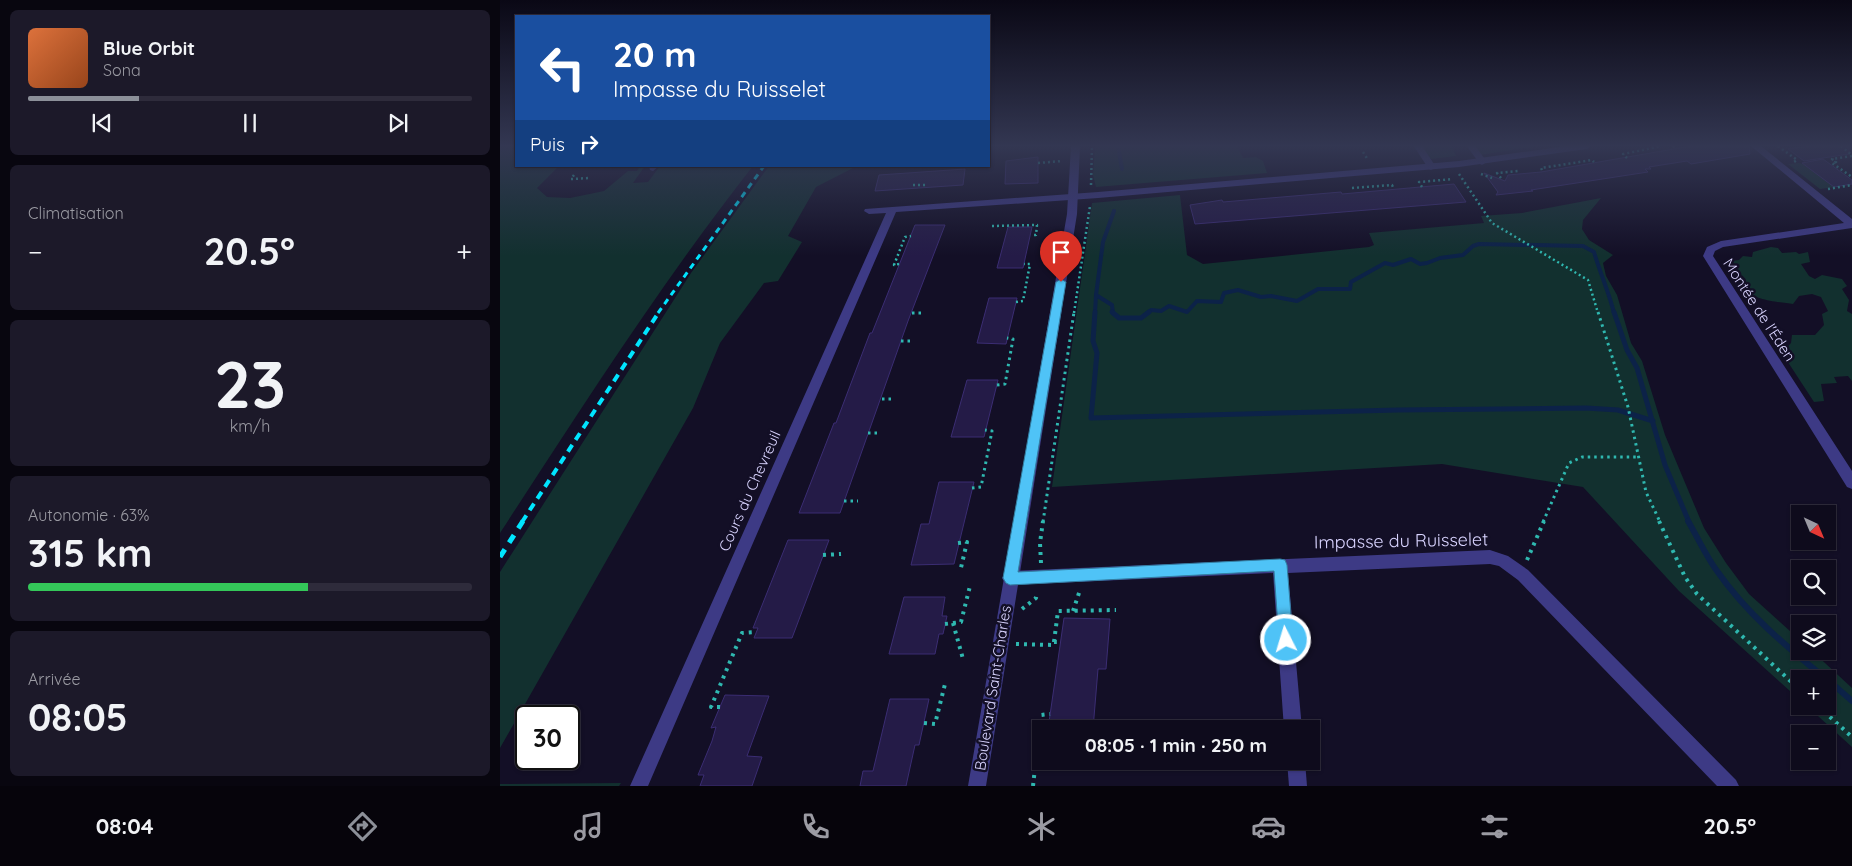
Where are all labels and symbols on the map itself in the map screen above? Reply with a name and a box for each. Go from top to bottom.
pin [1040,231,1082,282]
street label: Montée de l'Éden [1719,255,1800,365]
street label: Cours du Chevreuil [714,428,785,554]
north arrow [1791,505,1836,550]
street label: Impasse du Ruisselet [1314,527,1488,554]
street label: Boulevard Saint-Charles [970,604,1015,772]
position arrow [1259,613,1311,665]
speed limit sign: 30 [515,705,580,770]

